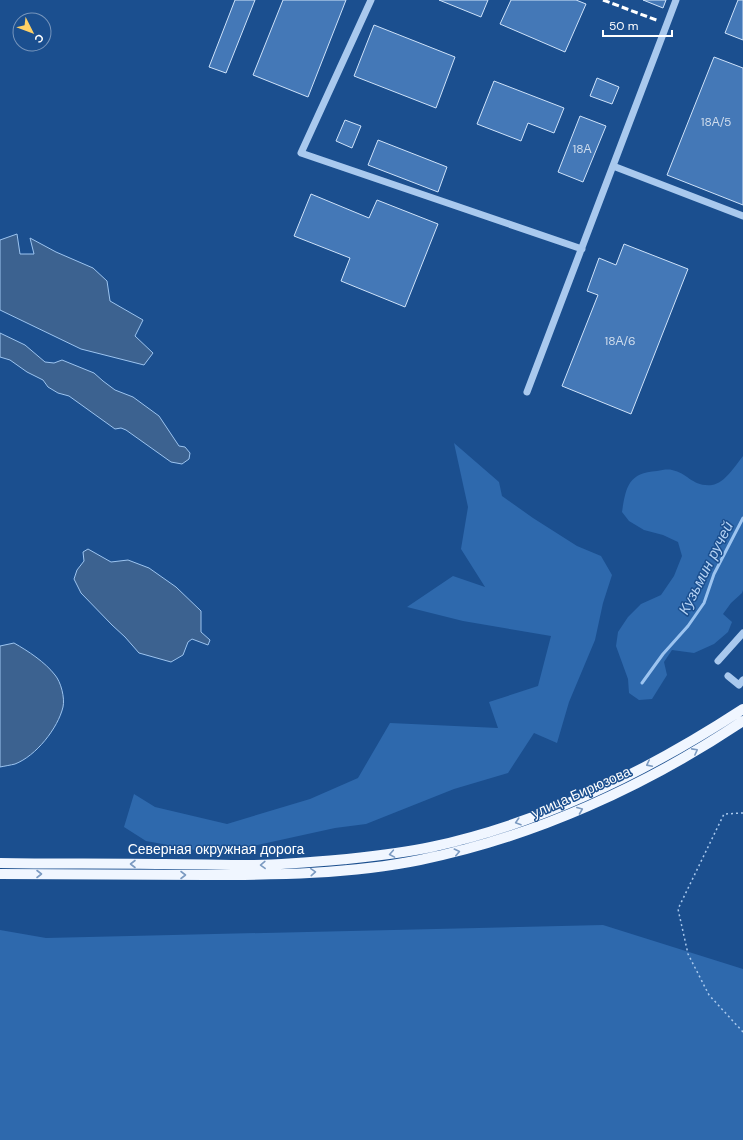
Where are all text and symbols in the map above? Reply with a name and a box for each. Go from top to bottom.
north arrow [12,12,52,52]
scale bar [603,12,672,38]
text: 50 m [609,18,638,34]
text: С [32,31,47,46]
house number: 18А/5 [701,114,731,130]
house number: 18А [572,141,592,157]
house number: 18А/6 [605,333,635,349]
water label: Кузьмин ручей [674,517,738,618]
one-way arrow [691,748,699,756]
one-way arrow [646,759,653,767]
street label: улица Бирюзова [529,762,634,822]
one-way arrow [576,806,583,814]
one-way arrow [514,818,521,826]
street label: Северная окружная дорога [128,840,304,858]
one-way arrow [453,848,460,856]
one-way arrow [389,849,396,858]
one-way arrow [130,860,136,868]
one-way arrow [260,860,266,869]
one-way arrow [310,868,316,877]
one-way arrow [36,870,42,878]
one-way arrow [180,871,186,879]

